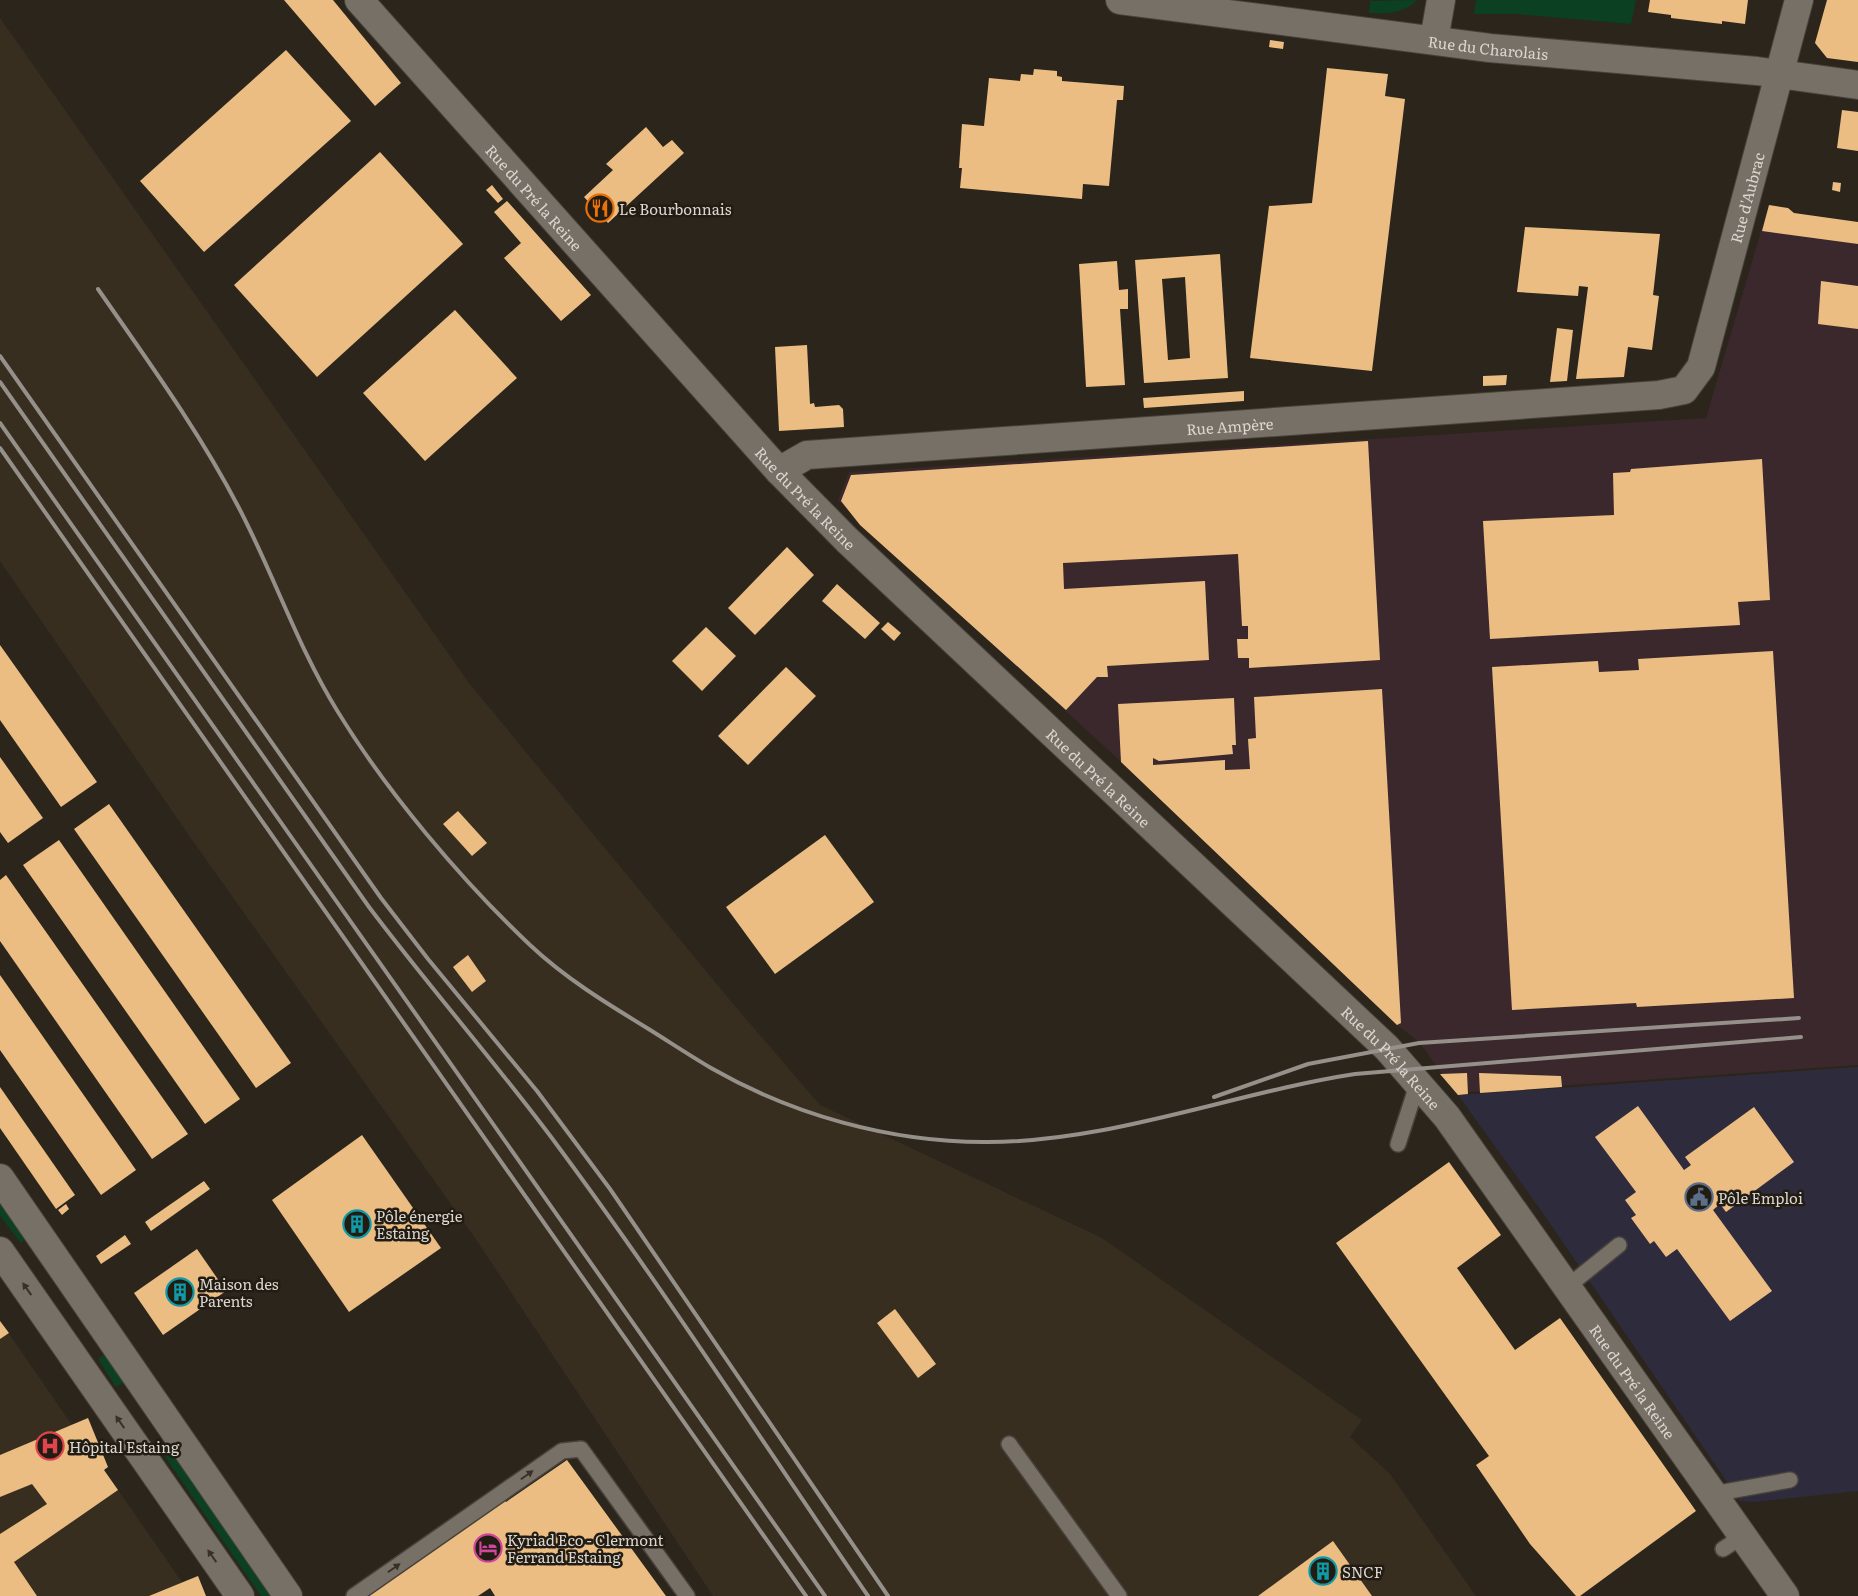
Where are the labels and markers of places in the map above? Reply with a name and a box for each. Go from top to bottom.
restaurant icon: Le Bourbonnais [585,193,615,223]
place label: Le Bourbonnais [619,197,732,220]
public building icon: Pôle Emploi [1684,1182,1714,1212]
place label: Pôle Emploi [1718,1186,1803,1209]
place label: Pôle énergie Estaing [376,1204,463,1244]
building icon: Pôle énergie Estaing [342,1209,372,1239]
place label: Maison des Parents [199,1272,279,1312]
building icon: Maison des Parents [165,1277,195,1307]
hospital icon: Hôpital Estaing [35,1431,65,1461]
place label: Hôpital Estaing [69,1435,180,1458]
place label: Kyriad Eco - Clermont Ferrand Estaing [507,1528,664,1568]
hotel icon: Kyriad Eco - Clermont Ferrand Estaing [473,1533,503,1563]
building icon: SNCF [1308,1556,1338,1586]
place label: SNCF [1342,1560,1383,1583]

